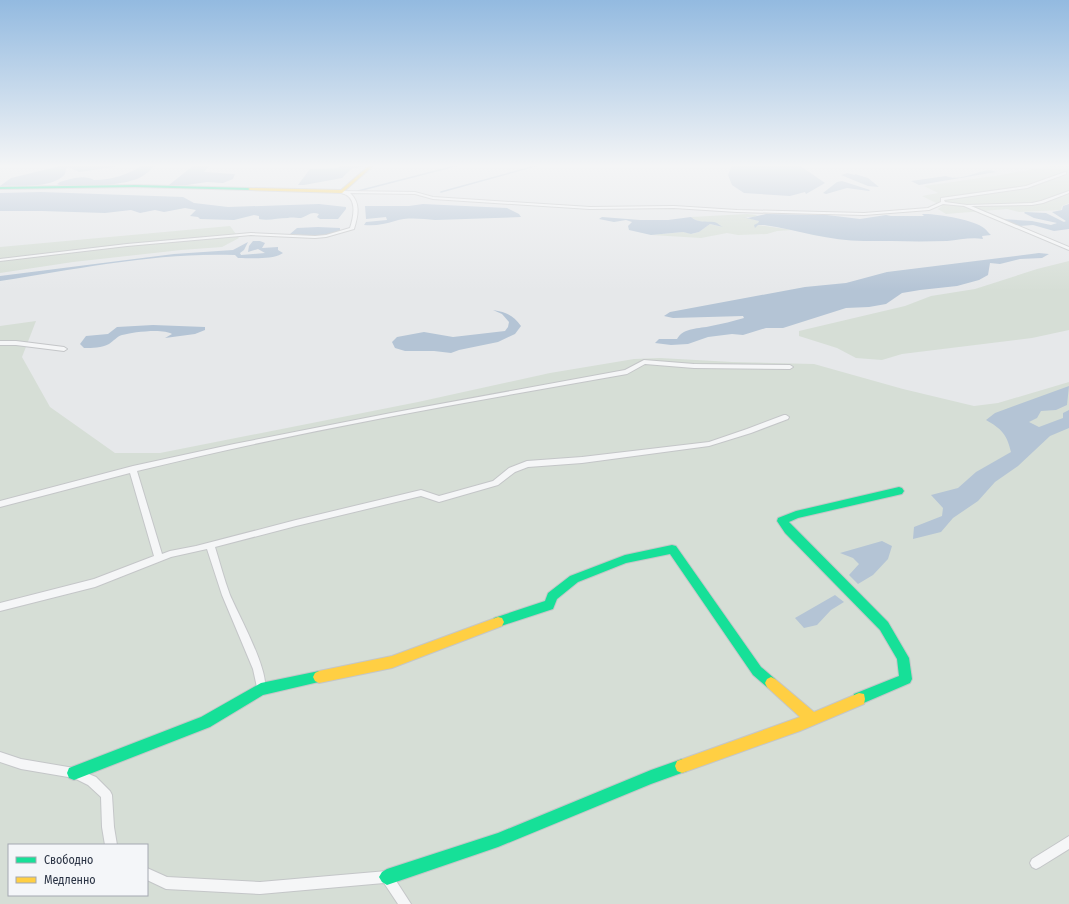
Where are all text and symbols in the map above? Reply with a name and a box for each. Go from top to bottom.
legend [8,844,148,896]
text: Свободно [44,853,93,867]
text: Медленно [44,873,96,887]

